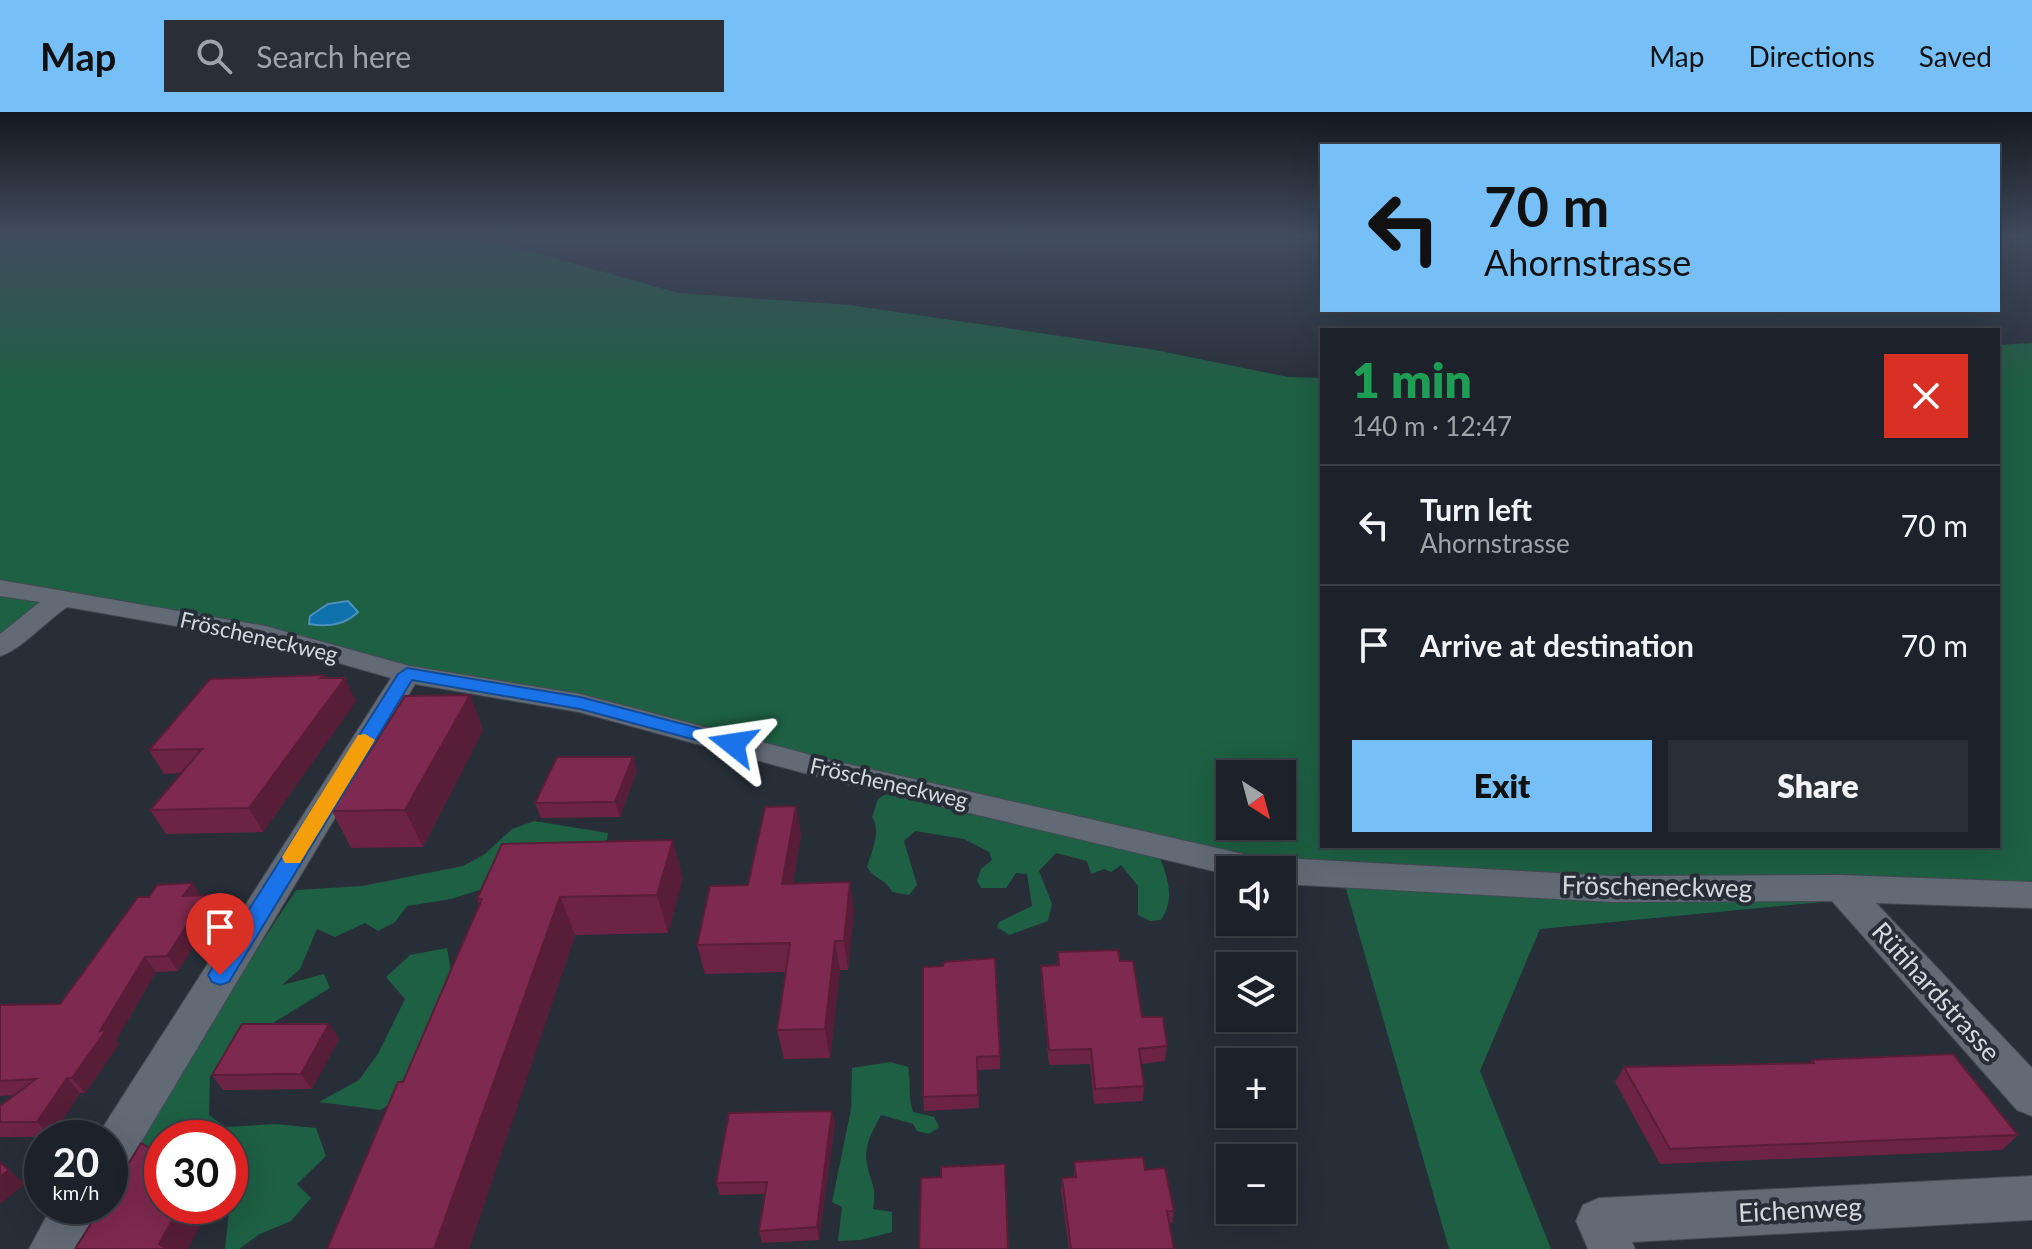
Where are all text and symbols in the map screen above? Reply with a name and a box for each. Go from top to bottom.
search box [164,20,724,92]
text: Map [40,33,116,79]
icon: search [192,34,236,78]
text: Search here [256,38,411,74]
text: Map [1649,39,1704,73]
text: Directions [1748,39,1875,73]
text: Saved [1919,39,1992,73]
text: 70 m [1484,172,1609,239]
icon: left [1352,176,1456,280]
text: Ahornstrasse [1484,240,1691,284]
text: 1 min [1352,351,1472,408]
button: close [1884,354,1968,438]
text: 140 m · 12:47 [1352,410,1512,442]
text: Turn left [1420,491,1532,527]
icon: left [1352,503,1396,547]
text: 70 m [1901,507,1968,543]
text: Ahornstrasse [1420,527,1570,559]
street label: Fröscheneckweg [178,605,341,668]
icon: arrive [1352,623,1396,667]
text: Arrive at destination [1420,627,1694,663]
text: 70 m [1901,627,1968,663]
position arrow [691,702,775,786]
button: Exit [1352,740,1652,832]
button: Share [1668,740,1968,832]
street label: Fröscheneckweg [808,751,971,814]
north arrow [1216,760,1296,840]
map controls [1216,760,1296,1224]
button: sound [1216,856,1296,936]
street label: Fröscheneckweg [1561,868,1753,904]
pin [186,893,254,975]
icon: arrive [198,905,242,949]
street label: Rütihardstrasse [1866,915,2008,1068]
button: layers [1216,952,1296,1032]
button: + [1216,1048,1296,1128]
speed limit sign: 30 [144,1120,248,1224]
text: 20 [53,1138,99,1186]
button: − [1216,1144,1296,1224]
text: km/h [53,1180,99,1204]
street label: Eichenweg [1737,1190,1863,1228]

